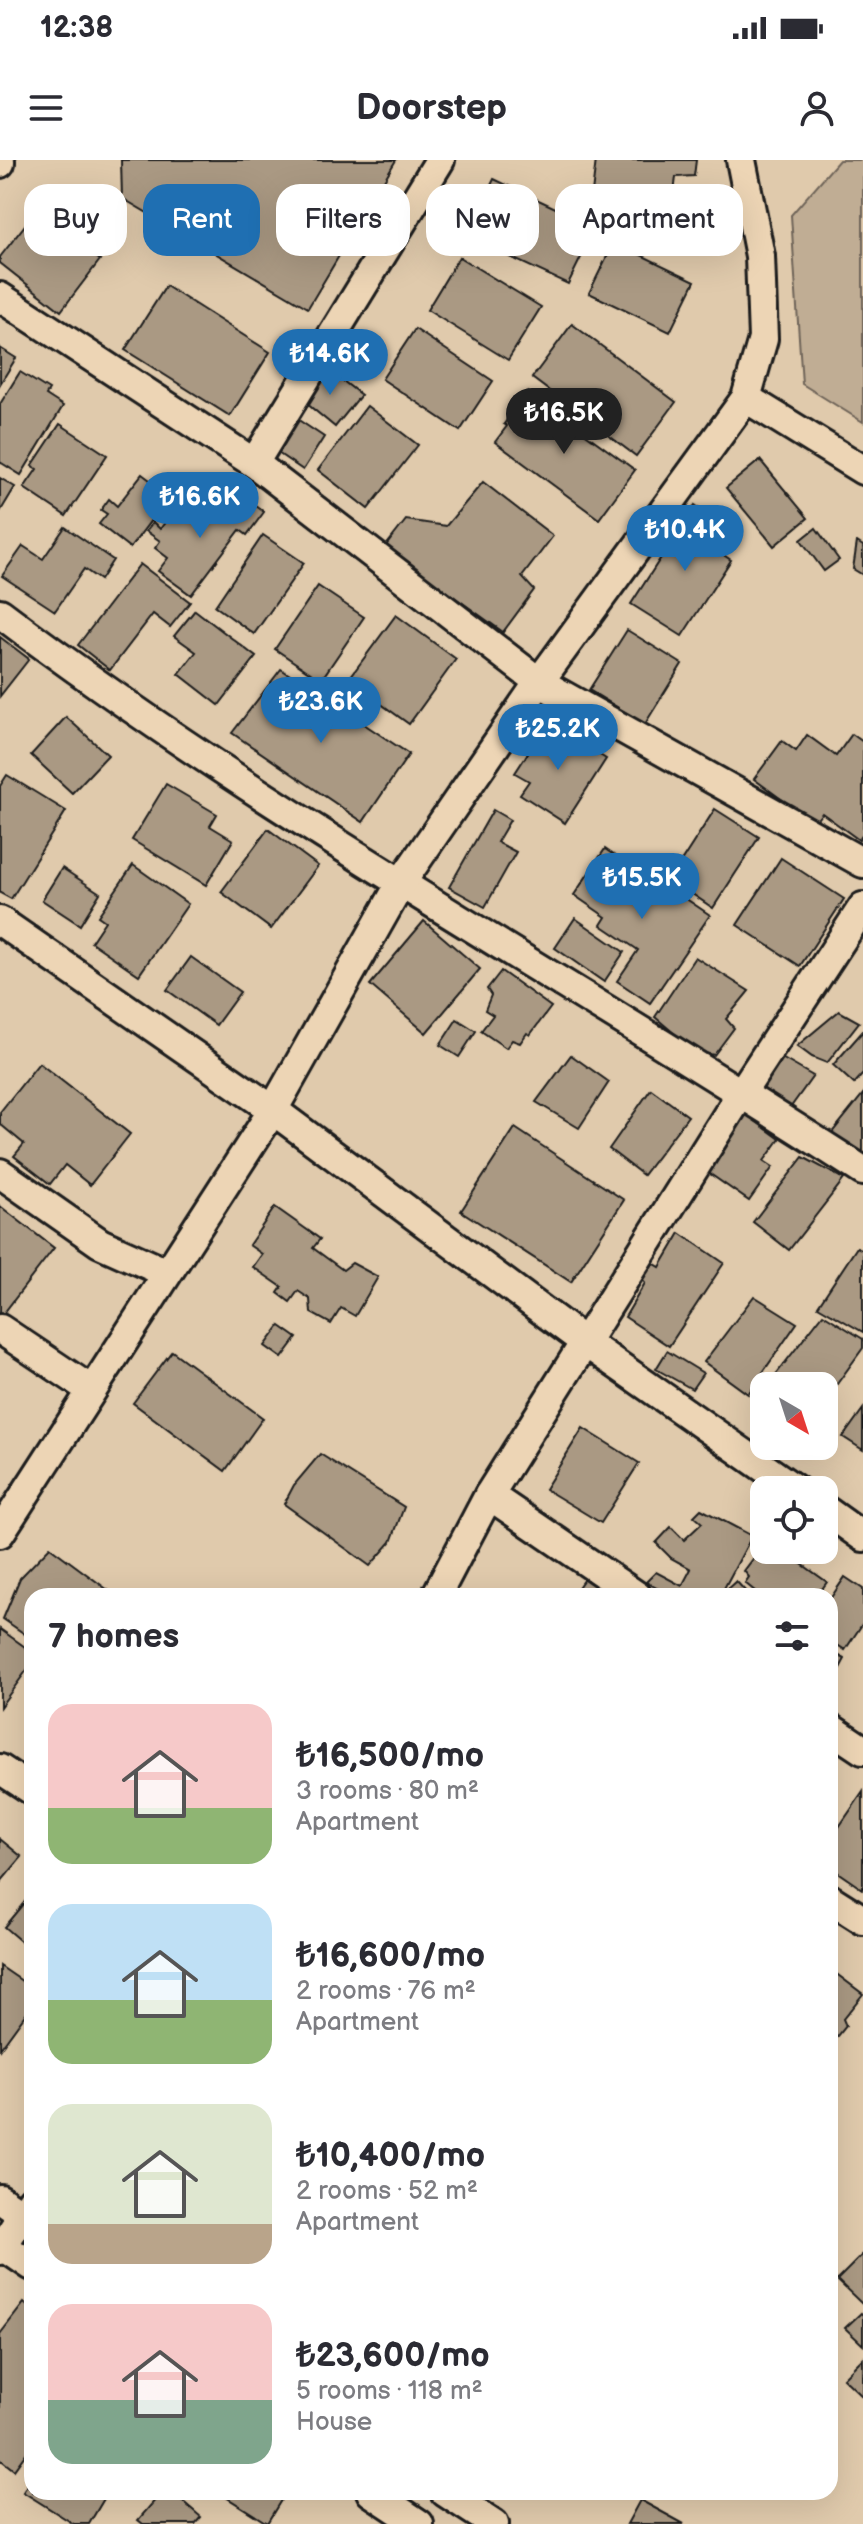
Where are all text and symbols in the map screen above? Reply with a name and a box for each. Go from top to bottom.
text: 12:38 [40,10,113,46]
icon: menu [24,86,68,130]
icon: person [795,86,839,130]
text: Doorstep [356,87,507,130]
chip: Buy [24,184,127,256]
chip: Rent [143,184,260,256]
chip: Filters [276,184,410,256]
chip: New [426,184,539,256]
chip: Apartment [555,184,743,256]
pin: ₺14.6K [265,329,395,397]
text: ₺14.6K [290,339,370,370]
pin: ₺16.5K [499,388,629,456]
text: ₺16.5K [524,398,604,429]
pin: ₺16.6K [135,472,265,540]
text: ₺16.6K [160,482,240,513]
pin: ₺10.4K [620,505,750,573]
text: ₺10.4K [645,515,725,546]
pin: ₺23.6K [256,677,386,745]
text: ₺23.6K [279,687,363,718]
pin: ₺25.2K [493,704,623,772]
text: ₺25.2K [516,714,600,745]
pin: ₺15.5K [577,853,707,921]
text: ₺15.5K [602,863,682,894]
north arrow [750,1372,838,1460]
map controls [750,1372,838,1564]
button: locate [750,1476,838,1564]
icon: filters [770,1614,814,1658]
text: 7 homes [48,1616,179,1657]
text: ₺16,500/mo [296,1735,484,1776]
icon: home [112,1736,208,1832]
text: 3 rooms · 80 m² [296,1776,479,1807]
text: Apartment [296,1807,419,1838]
text: ₺16,600/mo [296,1935,485,1976]
icon: home [112,1936,208,2032]
text: 2 rooms · 76 m² [296,1976,476,2007]
text: Apartment [296,2007,419,2038]
text: ₺10,400/mo [296,2135,485,2176]
icon: home [112,2136,208,2232]
text: 2 rooms · 52 m² [296,2176,478,2207]
text: Apartment [296,2207,419,2238]
text: ₺23,600/mo [296,2335,490,2376]
icon: home [112,2336,208,2432]
text: 5 rooms · 118 m² [296,2376,483,2407]
text: House [296,2407,372,2438]

